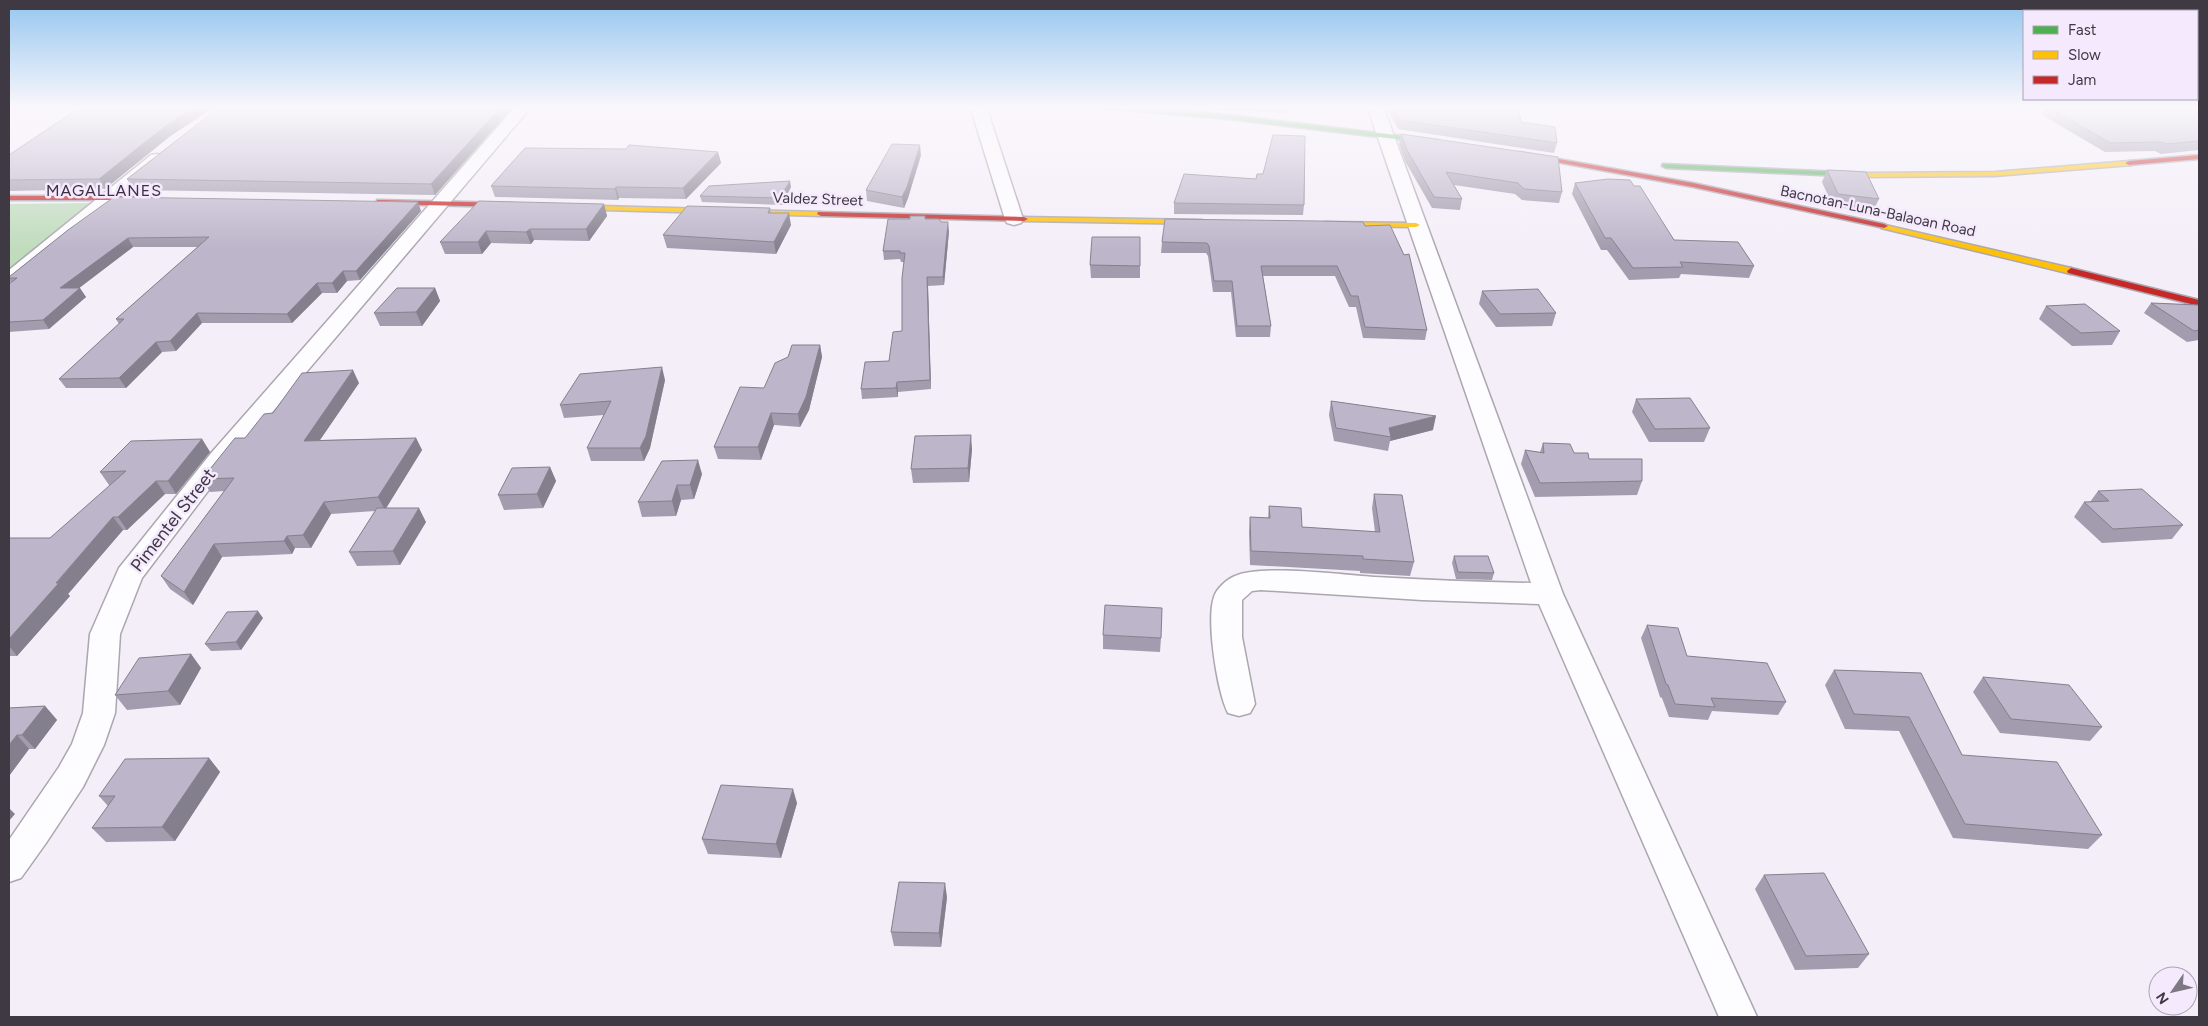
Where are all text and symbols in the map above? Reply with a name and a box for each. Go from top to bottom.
legend [2023,10,2198,100]
text: Fast [2068,21,2097,39]
text: Slow [2068,46,2101,64]
text: Jam [2068,71,2096,89]
district label: MAGALLANES [46,181,162,200]
street label: Bacnotan-Luna-Balaoan Road [1779,182,1977,240]
street label: Valdez Street [772,188,864,210]
street label: Pimentel Street [126,464,220,576]
north arrow [2148,966,2198,1016]
text: N [2153,989,2173,1007]

